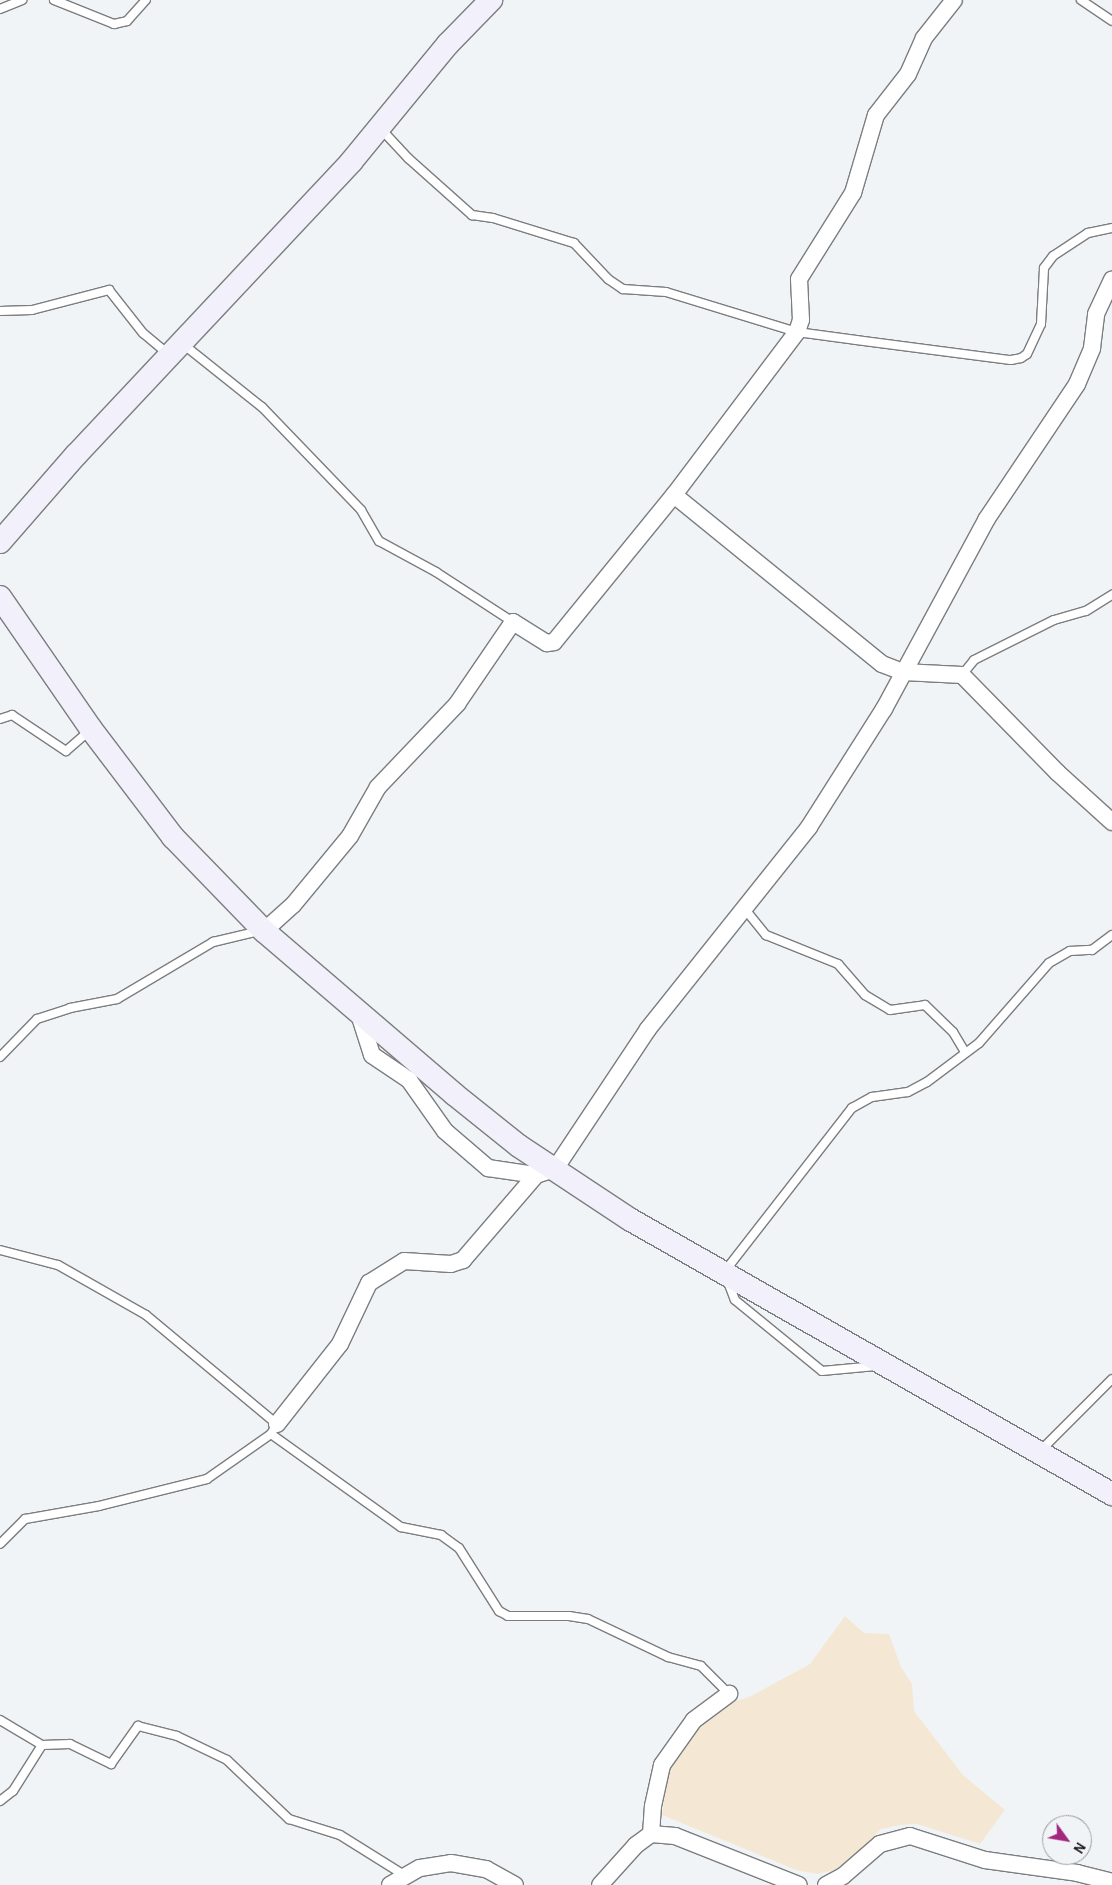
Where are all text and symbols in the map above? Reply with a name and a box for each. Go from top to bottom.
north arrow [1042,1815,1092,1865]
text: N [1070,1840,1087,1855]

